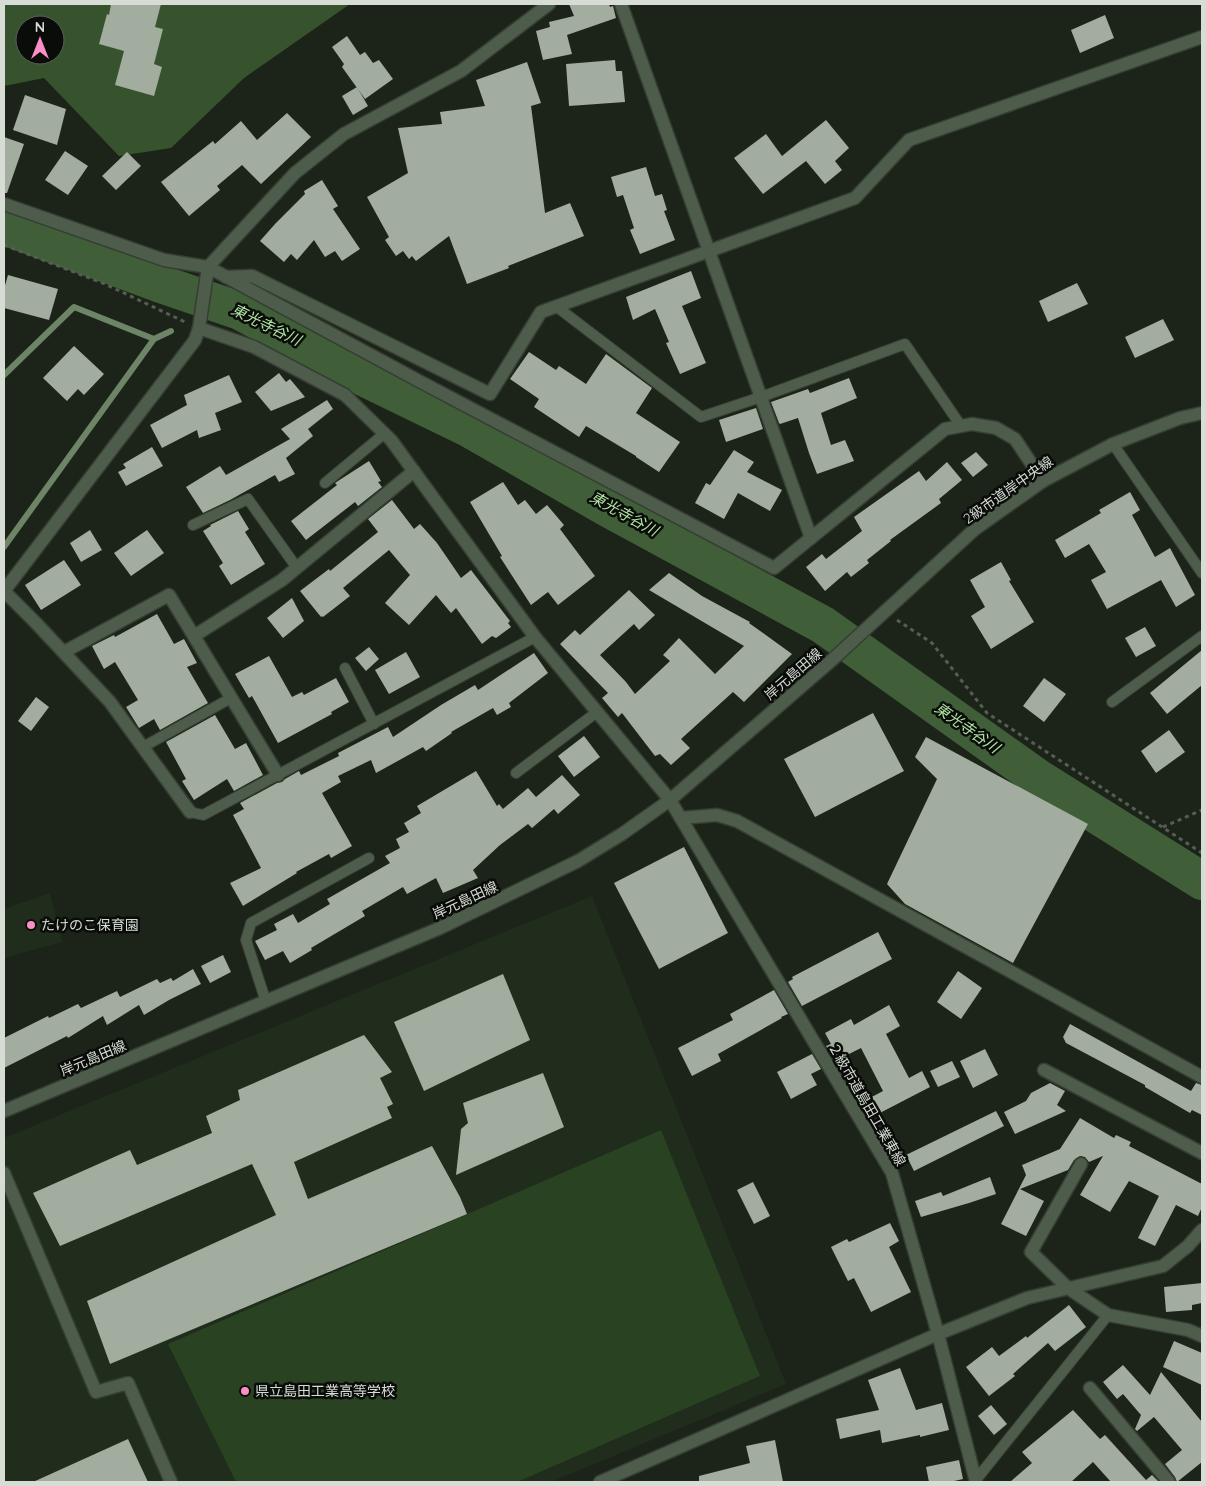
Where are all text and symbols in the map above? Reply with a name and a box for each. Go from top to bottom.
north arrow [15,15,65,65]
text: N [35,18,45,36]
water label: 東光寺谷川 [228,300,306,350]
street label: 2級市道岸中央線 [960,452,1056,528]
water label: 東光寺谷川 [587,487,663,541]
street label: 岸元島田線 [761,644,825,704]
water label: 東光寺谷川 [931,698,1005,758]
street label: 岸元島田線 [429,877,501,923]
place label: たけのこ保育園 [41,916,139,934]
marker: たけのこ保育園 [25,919,37,931]
street label: 岸元島田線 [57,1036,129,1080]
street label: ２級市道島田工業東線 [824,1039,910,1169]
place label: 県立島田工業高等学校 [255,1382,395,1400]
marker: 県立島田工業高等学校 [239,1385,251,1397]

